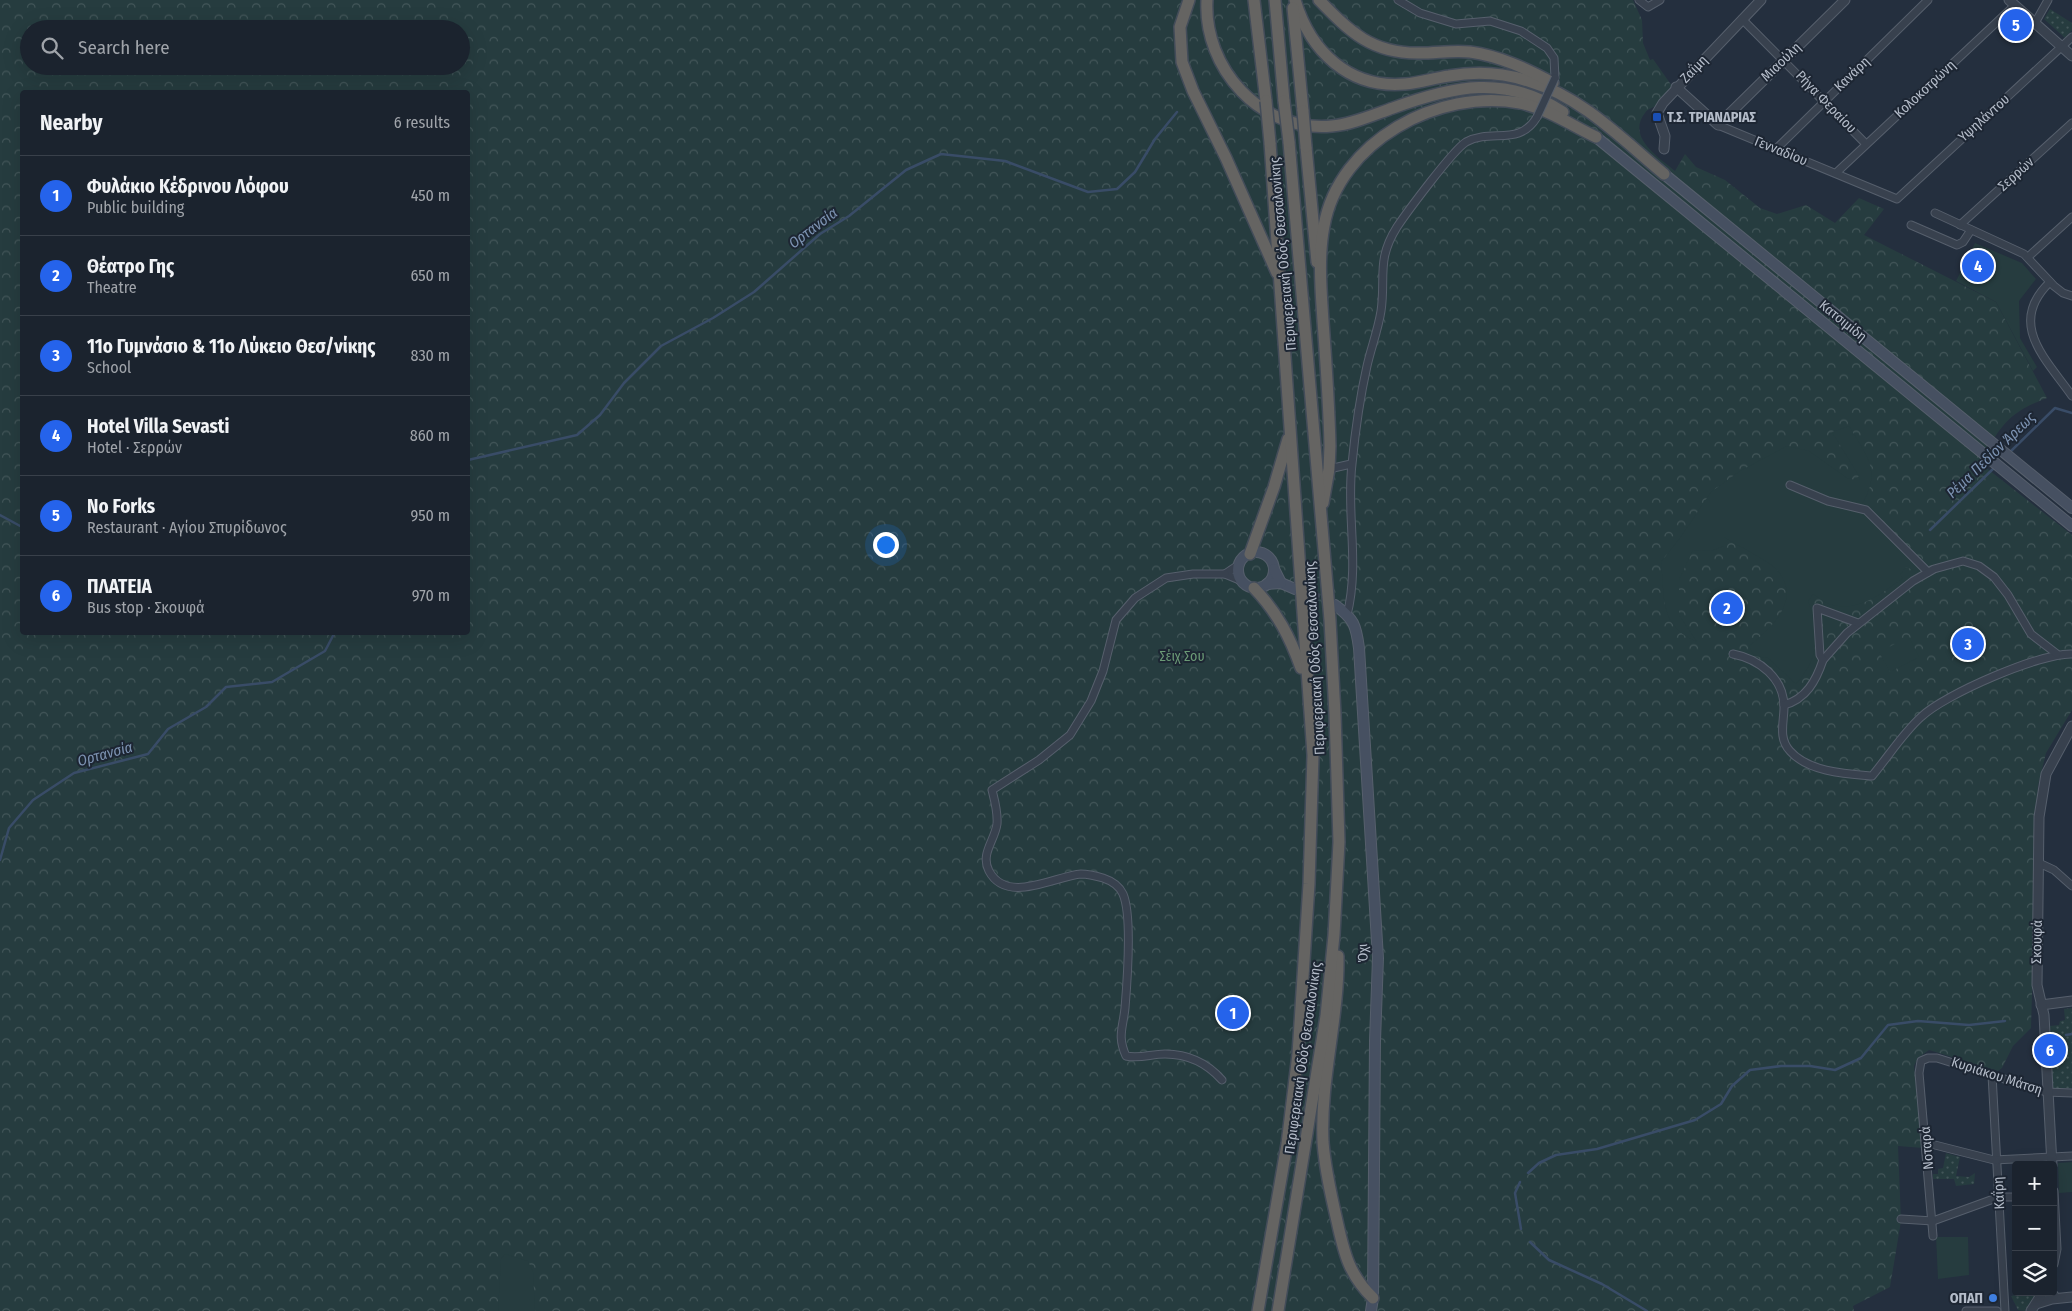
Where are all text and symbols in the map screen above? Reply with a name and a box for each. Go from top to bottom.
pin: 5 [2000,6,2032,44]
search box [20,20,470,75]
icon: search [38,34,66,62]
text: Search here [78,36,170,59]
street label: Μιαούλη [1757,39,1805,85]
street label: Ζαΐμη [1676,51,1711,86]
street label: Κανάρη [1831,53,1873,95]
street label: Κολοκοτρώνη [1891,56,1959,122]
street label: Ρήγα Φεραίου [1792,67,1860,137]
street label: Υψηλάντου [1955,91,2013,145]
place label: Τ.Σ. ΤΡΙΑΝΔΡΙΑΣ [1667,109,1757,126]
text: Nearby [40,110,102,136]
marker: Τ.Σ. ΤΡΙΑΝΔΡΙΑΣ [1651,111,1663,123]
text: 6 results [394,113,450,132]
street label: Γενναδίου [1752,133,1810,169]
street label: Σερρών [1994,153,2038,195]
street label: Περιφερειακή Οδός Θεσσαλονίκης [1266,156,1300,351]
text: Φυλάκιο Κέδρινου Λόφου [87,175,289,198]
text: 1 [53,186,59,205]
text: 450 m [411,186,450,205]
text: Public building [87,198,184,217]
water label: Ορτανσία [785,204,841,252]
pin: 4 [1962,247,1994,285]
text: Θέατρο Γης [87,255,174,278]
text: 2 [52,266,60,285]
text: 650 m [410,266,450,285]
text: Theatre [87,278,137,297]
street label: Κατσιμίδη [1816,297,1870,345]
text: 11ο Γυμνάσιο & 11ο Λύκειο Θεσ/νίκης [87,335,375,358]
text: 3 [52,346,60,365]
text: 830 m [410,346,450,365]
text: School [87,358,131,377]
water label: Ρέμα Πεδίον Άρεως [1943,408,2040,502]
text: Hotel Villa Sevasti [87,415,229,438]
text: 4 [52,426,60,445]
text: 860 m [410,426,450,445]
text: Hotel · Σερρών [87,438,182,457]
text: No Forks [87,495,155,518]
text: 5 [52,506,60,525]
text: 950 m [410,506,450,525]
text: Restaurant · Αγίου Σπυρίδωνος [87,518,287,537]
your location [873,532,899,558]
street label: Περιφερειακή Οδός Θεσσαλονίκης [1301,561,1329,755]
text: ΠΛΑΤΕΙΑ [87,575,152,598]
text: 6 [52,586,60,605]
text: 970 m [412,586,450,605]
pin: 2 [1711,589,1743,627]
text: Bus stop · Σκουφά [87,598,205,617]
pin: 3 [1952,625,1984,663]
park label: Σέιχ Σου [1159,648,1205,665]
water label: Ορτανσία [75,738,135,770]
street label: Σκουφά [2028,920,2046,964]
street label: Όχι [1354,943,1372,963]
street label: Περιφερειακή Οδός Θεσσαλονίκης [1281,961,1325,1155]
pin: 1 [1217,994,1249,1032]
pin: 6 [2034,1031,2066,1069]
street label: Κυριάκου Μάτση [1949,1053,2045,1099]
street label: Νοταρά [1917,1126,1937,1170]
map controls [2012,1161,2057,1296]
button: + [2012,1161,2057,1206]
street label: Καΐρη [1989,1176,2008,1210]
button: − [2012,1206,2057,1251]
button: layers [2012,1251,2057,1296]
place label: ΟΠΑΠ [1950,1290,1983,1307]
marker: ΟΠΑΠ [1987,1292,1999,1304]

